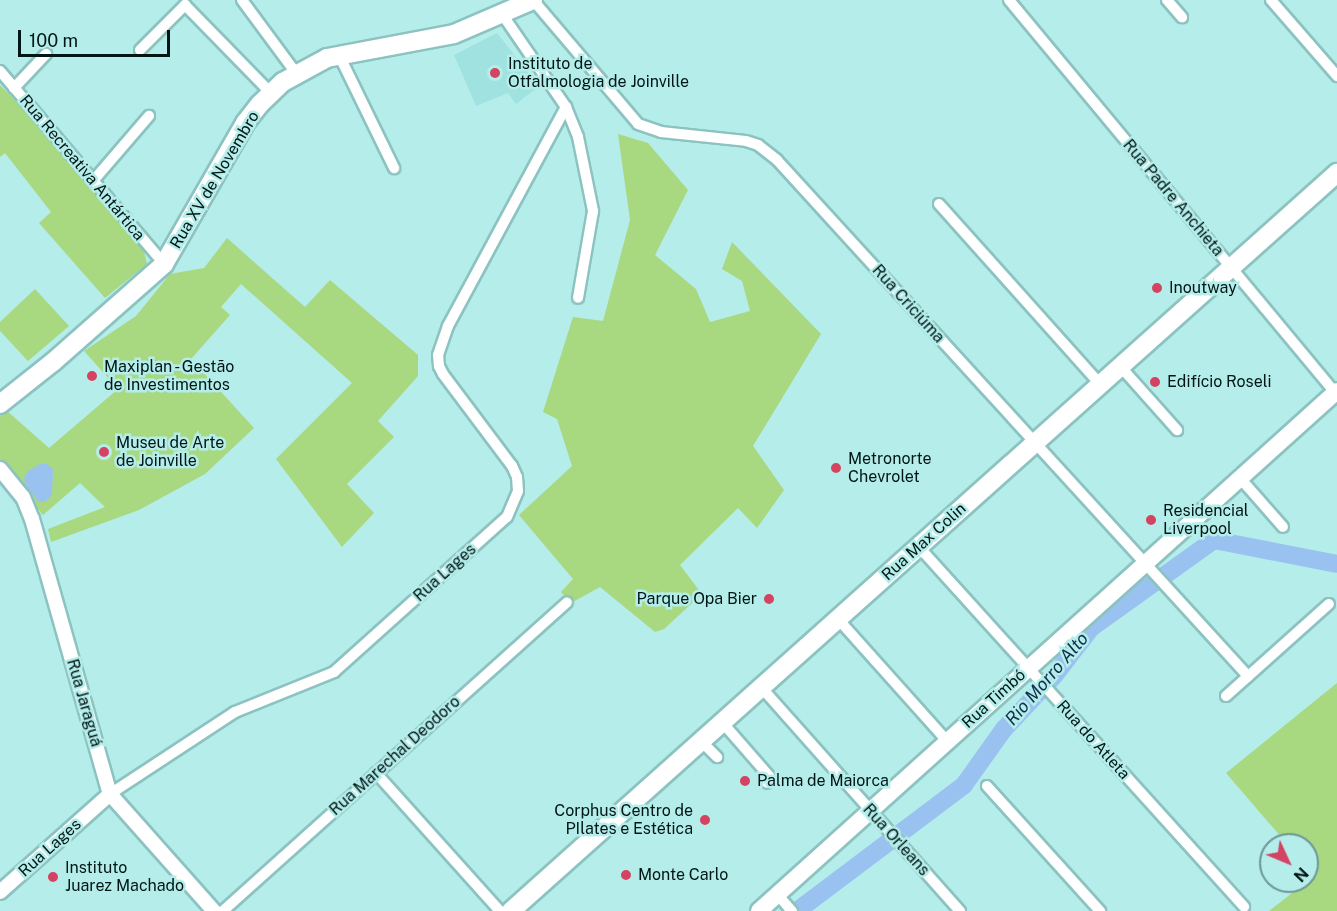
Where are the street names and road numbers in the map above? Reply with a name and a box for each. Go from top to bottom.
street label: Rua Recreativa Antártica [15,91,149,245]
street label: Rua XV de Novembro [166,108,264,252]
street label: Rua Padre Anchieta [1119,136,1227,260]
street label: Rua Criciúma [868,261,948,347]
street label: Rua Max Colin [878,499,970,585]
street label: Rua Lages [410,540,480,606]
street label: Rua Jaraguá [62,657,106,749]
street label: Rua Timbó [958,666,1030,732]
street label: Rua Marechal Deodoro [326,692,464,820]
street label: Rua do Atleta [1052,696,1134,784]
street label: Rua Orleans [859,800,933,880]
street label: Rua Lages [15,815,85,881]

